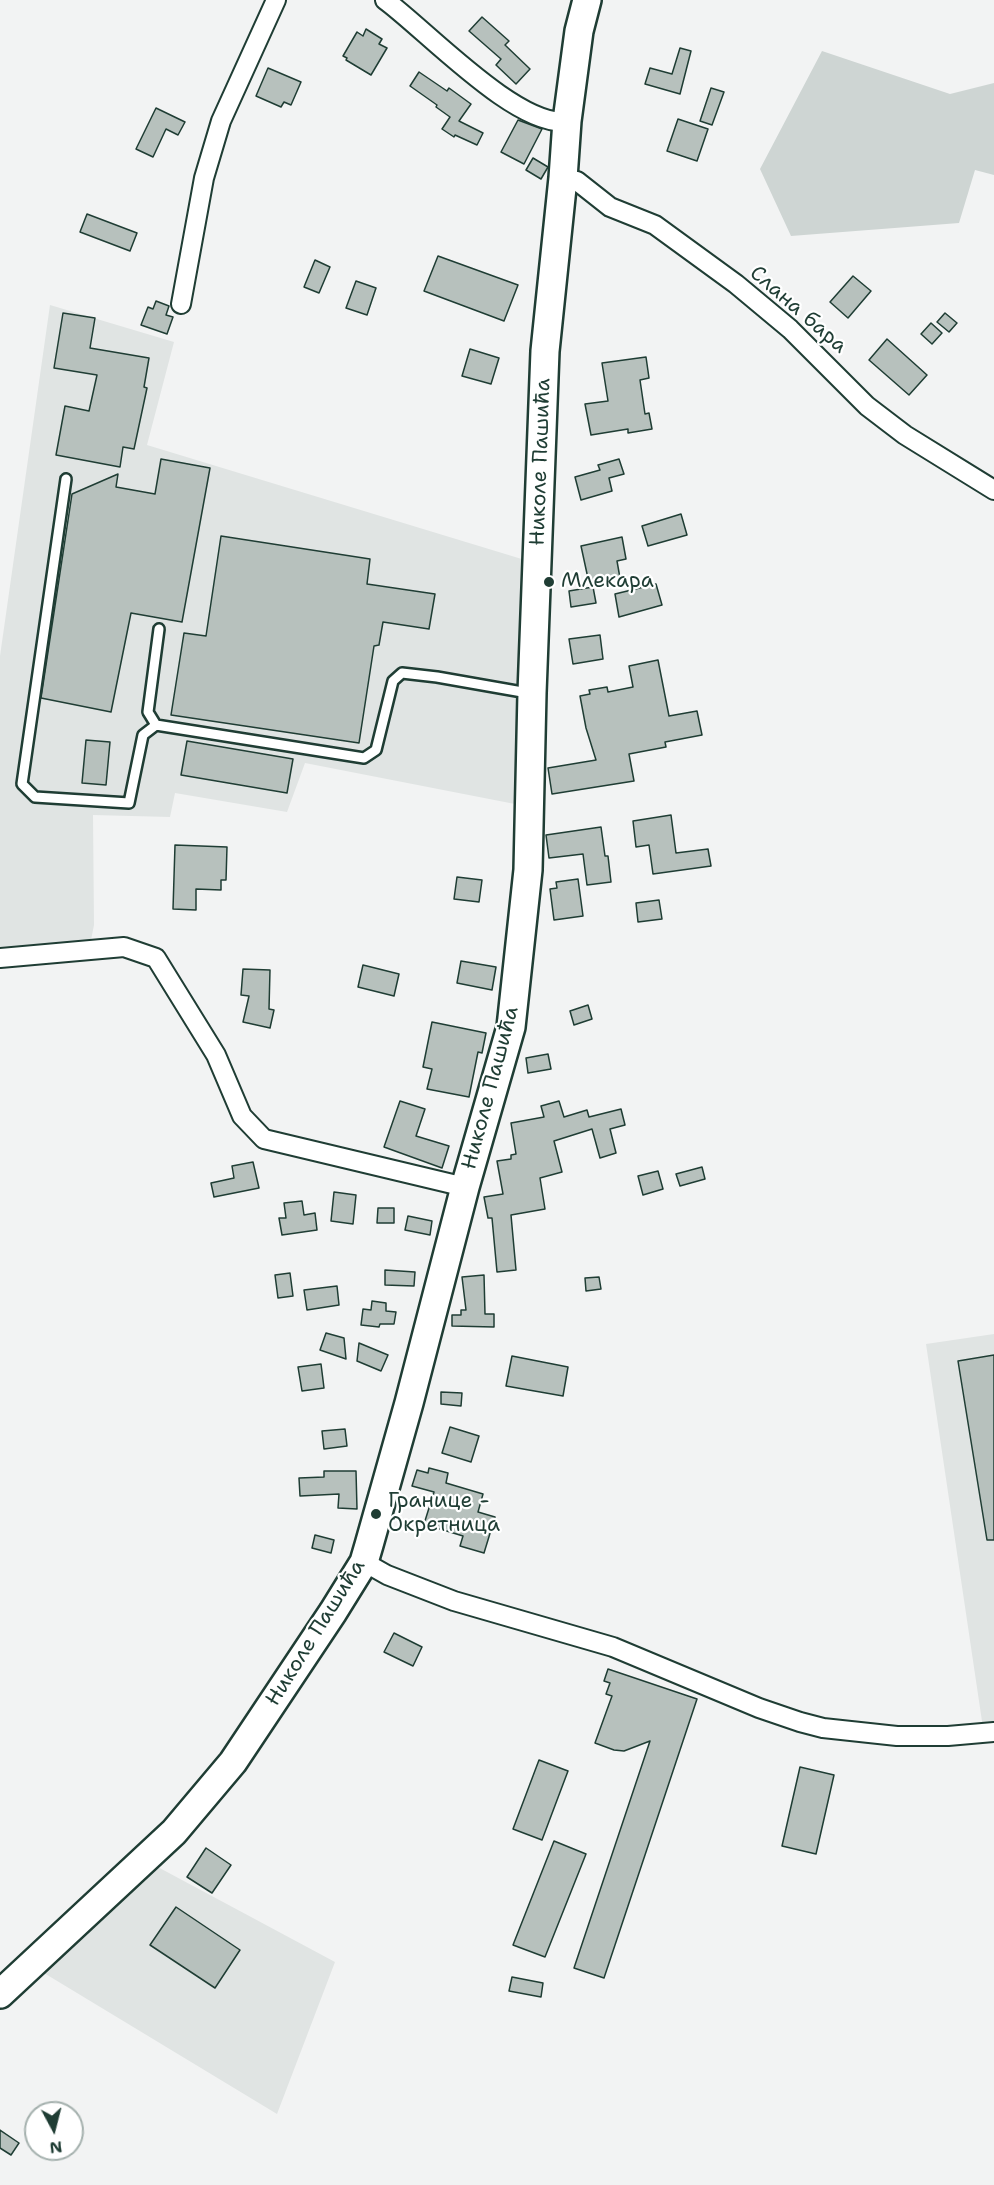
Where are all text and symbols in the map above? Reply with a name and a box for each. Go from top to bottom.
street label: Слана бара [744,261,852,359]
street label: Николе Пашића [525,378,557,546]
place label: Млекара [561,569,654,595]
marker: Млекара [542,575,556,589]
street label: Николе Пашића [457,1004,525,1172]
place label: Границе - Окретница [388,1489,500,1539]
marker: Границе - Окретница [369,1507,383,1521]
street label: Николе Пашића [261,1555,371,1711]
north arrow [24,2101,84,2161]
text: N [48,2136,64,2159]

